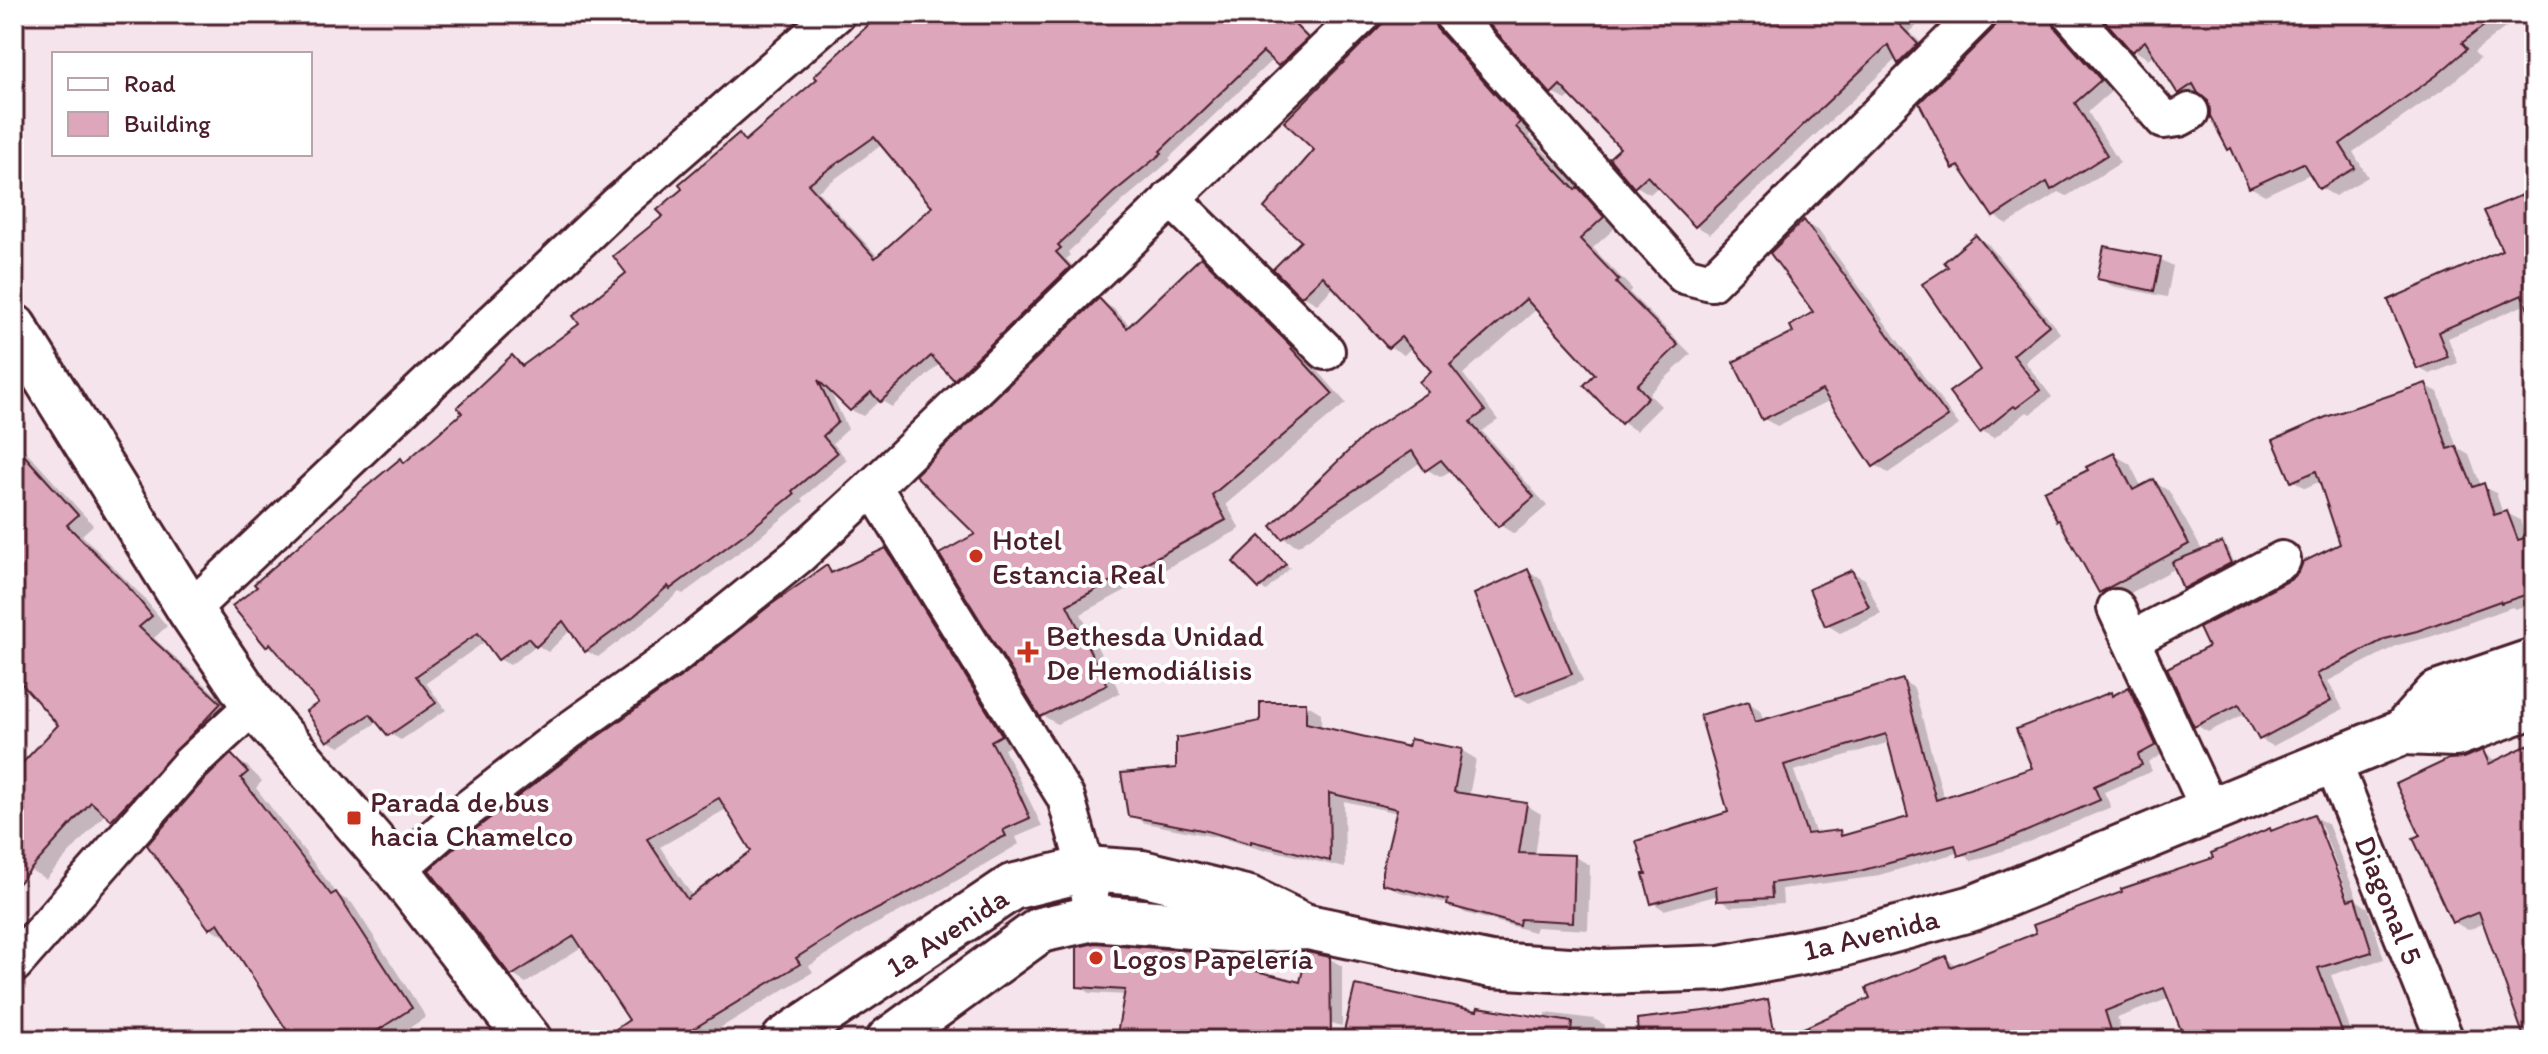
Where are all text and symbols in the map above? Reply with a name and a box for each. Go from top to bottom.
legend [52,52,312,156]
text: Road [124,69,176,98]
text: Building [124,109,211,138]
place label: Hotel Estancia Real [992,521,1166,592]
marker: Hotel Estancia Real [967,547,985,565]
place label: Bethesda Unidad De Hemodiálisis [1046,617,1265,688]
marker: Bethesda Unidad De Hemodiálisis [1017,641,1039,663]
place label: Parada de bus hacia Chamelco [370,783,574,854]
marker: Parada de bus hacia Chamelco [345,809,363,827]
street label: Diagonal 5 [2346,830,2432,970]
street label: 1a Avenida [879,878,1016,985]
street label: 1a Avenida [1799,899,1943,969]
place label: Logos Papelería [1112,940,1314,977]
marker: Logos Papelería [1087,949,1105,967]

